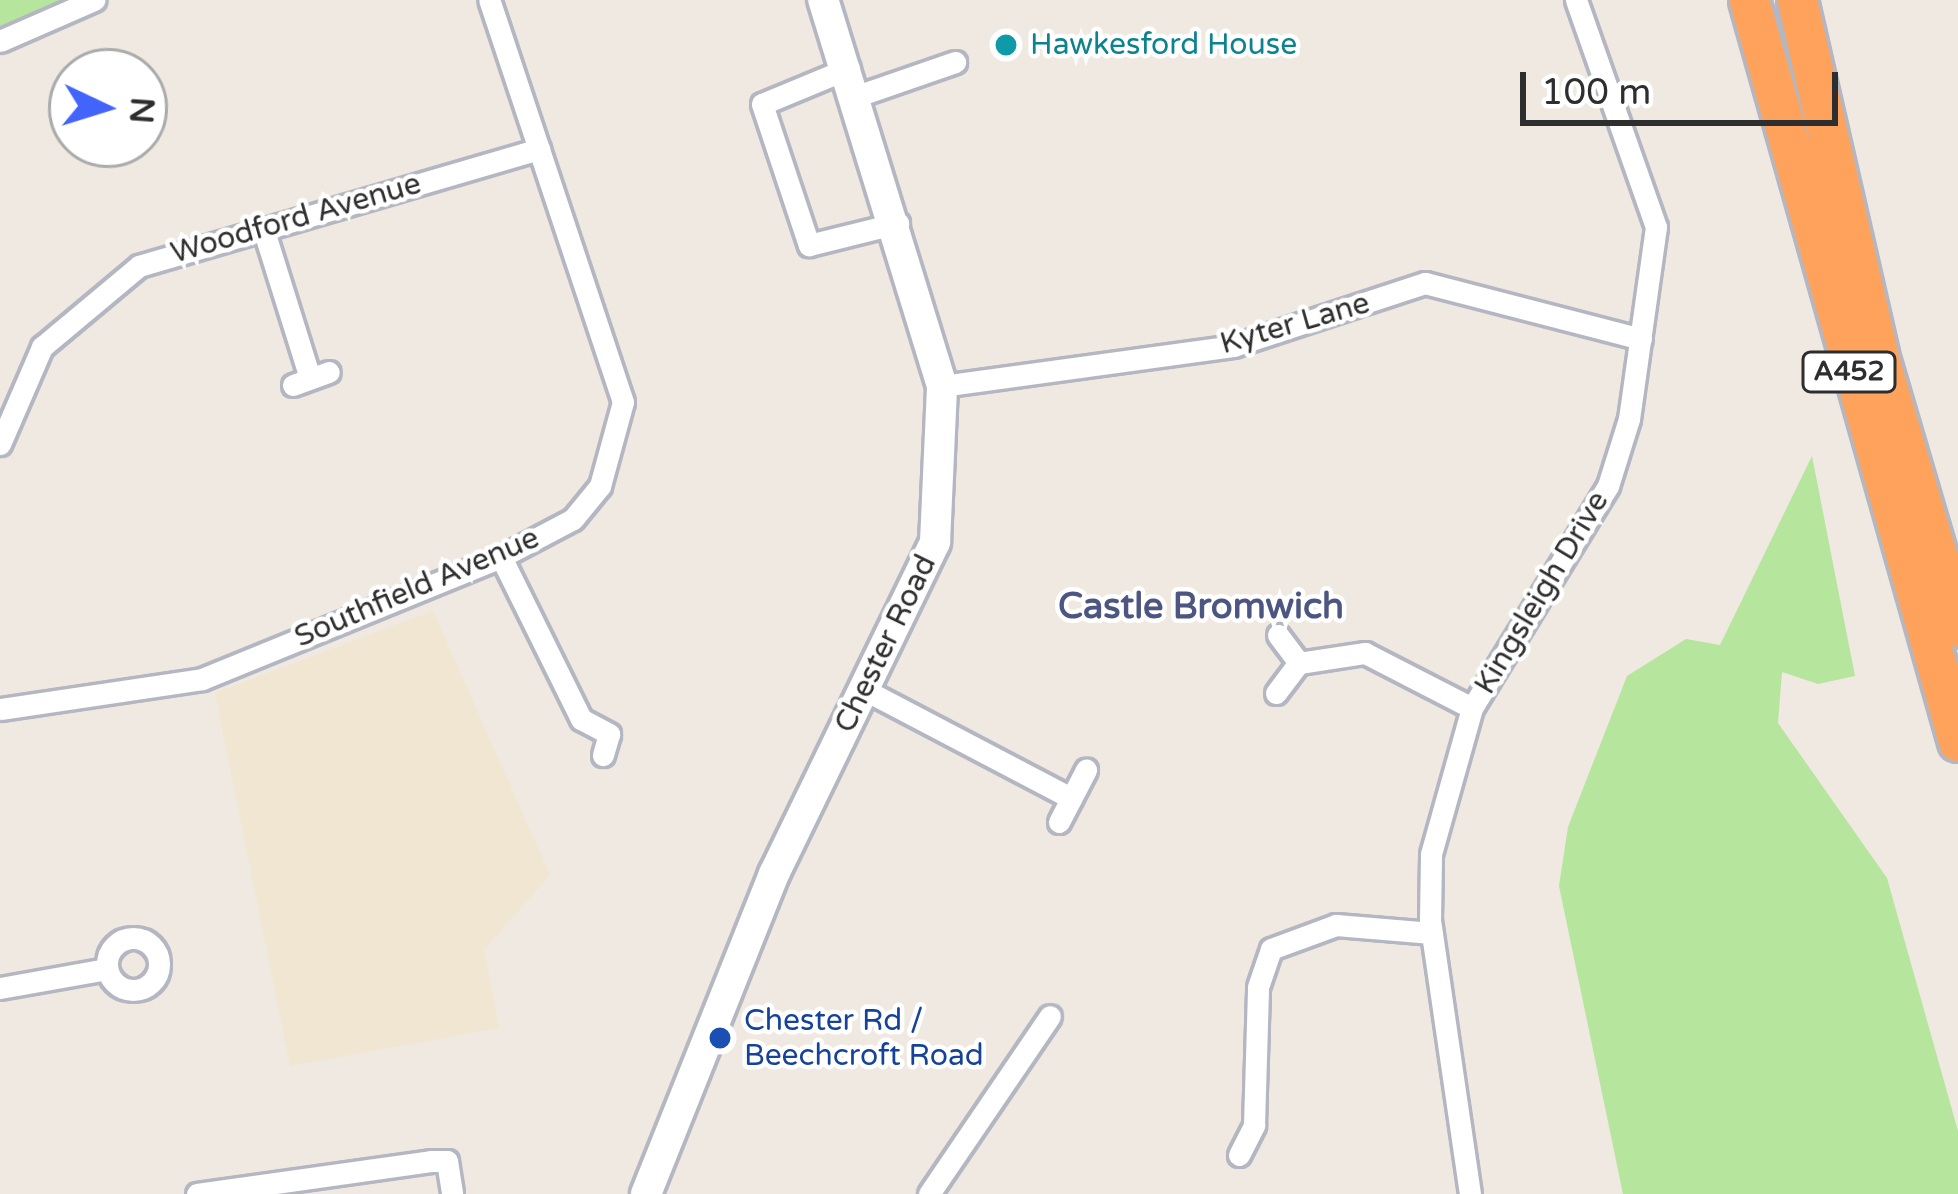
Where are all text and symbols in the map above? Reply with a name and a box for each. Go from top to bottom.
place label: Hawkesford House [1030,27,1297,63]
marker: Hawkesford House [993,32,1019,58]
north arrow [48,48,168,168]
scale bar [1526,48,1844,122]
text: 100 m [1541,71,1651,114]
text: N [121,96,162,125]
street label: Woodford Avenue [167,166,425,272]
street label: Kyter Lane [1216,286,1374,362]
road number: A452 [1801,351,1897,393]
street label: Kingsleigh Drive [1467,485,1617,701]
street label: Southfield Avenue [289,520,545,656]
street label: Chester Road [827,549,945,739]
district label: Castle Bromwich [1058,585,1344,629]
place label: Chester Rd / Beechcroft Road [744,1003,984,1074]
marker: Chester Rd / Beechcroft Road [707,1025,733,1051]

